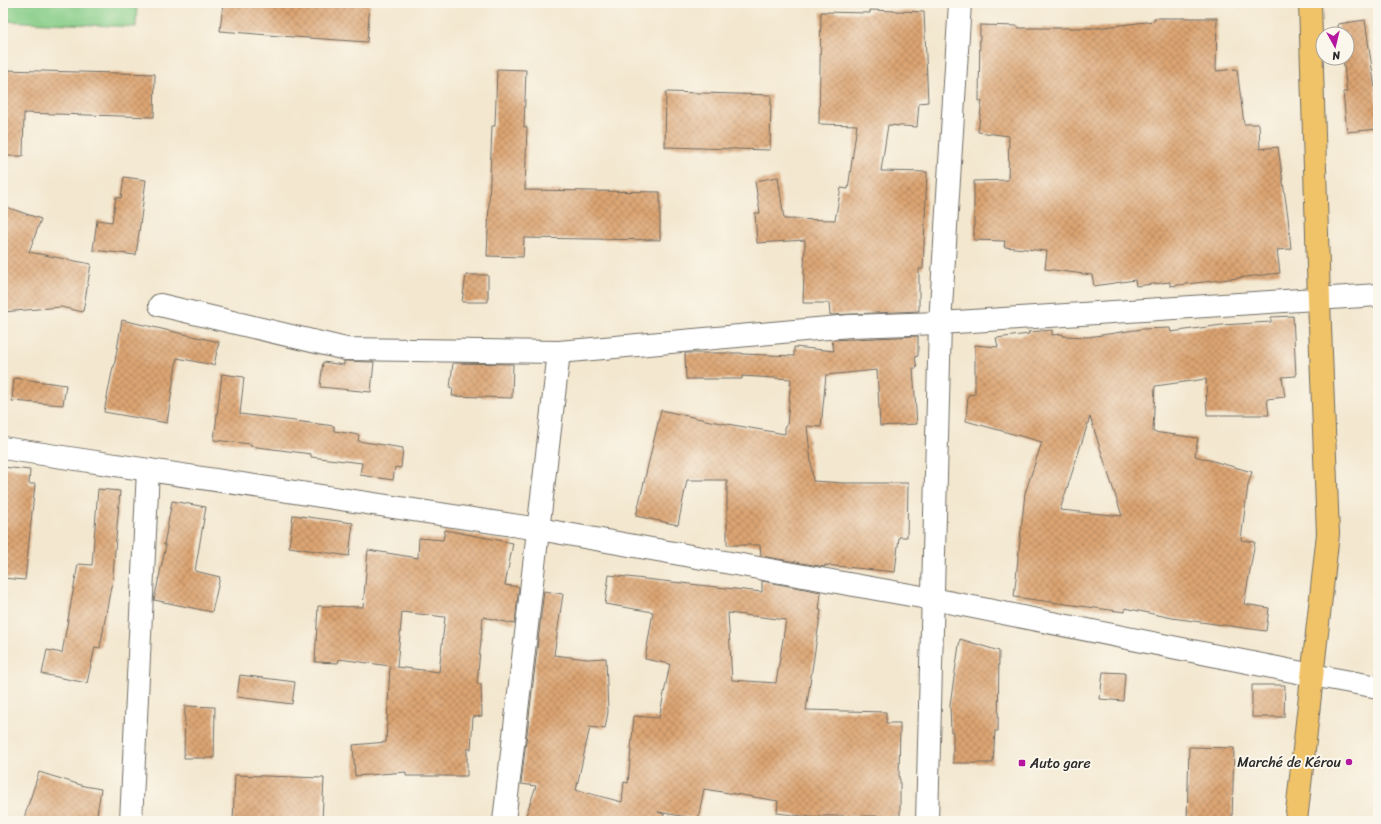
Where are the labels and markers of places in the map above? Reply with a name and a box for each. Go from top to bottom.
place label: Marché de Kérou [1237,750,1341,775]
place label: Auto gare [1029,751,1091,776]
marker: Marché de Kérou [1344,757,1354,767]
marker: Auto gare [1017,758,1027,768]

